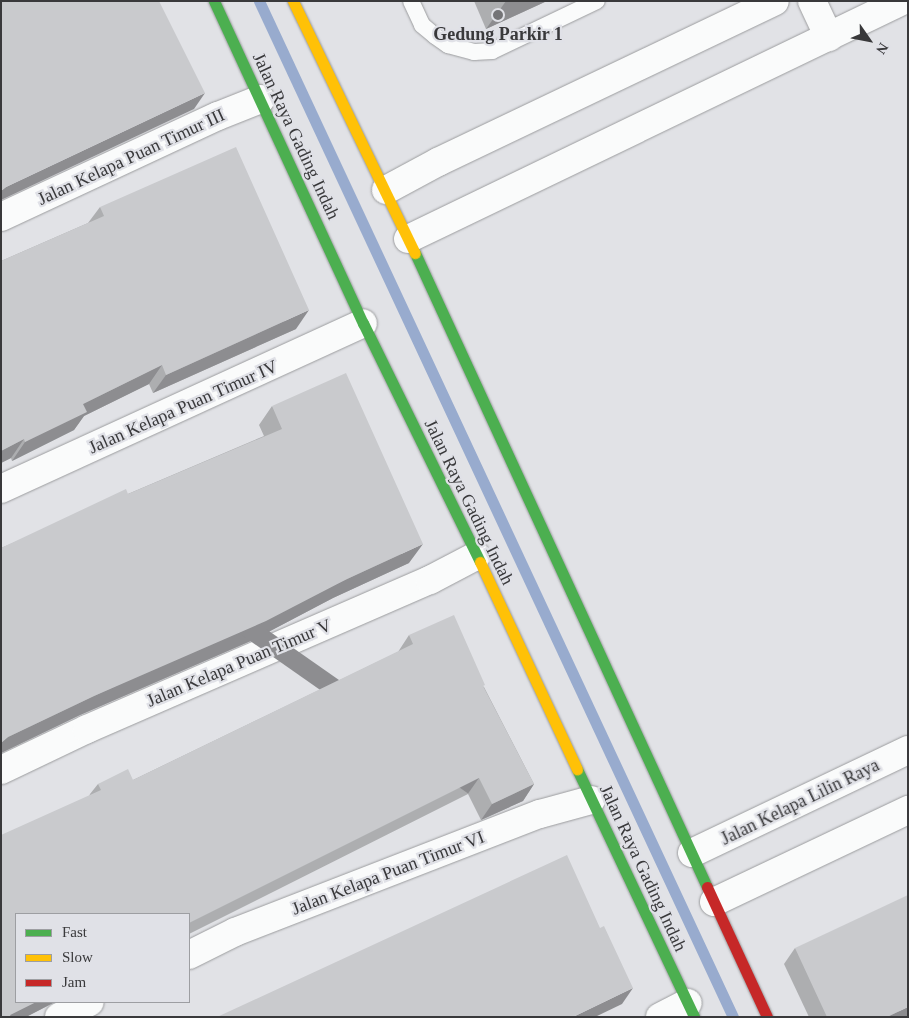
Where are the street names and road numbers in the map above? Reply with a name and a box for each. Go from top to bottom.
street label: Jalan Raya Gading Indah [248,49,344,223]
street label: Jalan Kelapa Puan Timur III [34,104,228,210]
street label: Jalan Kelapa Puan Timur IV [85,355,281,459]
street label: Jalan Raya Gading Indah [420,416,518,588]
street label: Jalan Kelapa Puan Timur V [143,614,335,712]
street label: Jalan Kelapa Lilin Raya [717,754,883,850]
street label: Jalan Raya Gading Indah [595,781,691,955]
street label: Jalan Kelapa Puan Timur VI [288,826,488,920]

